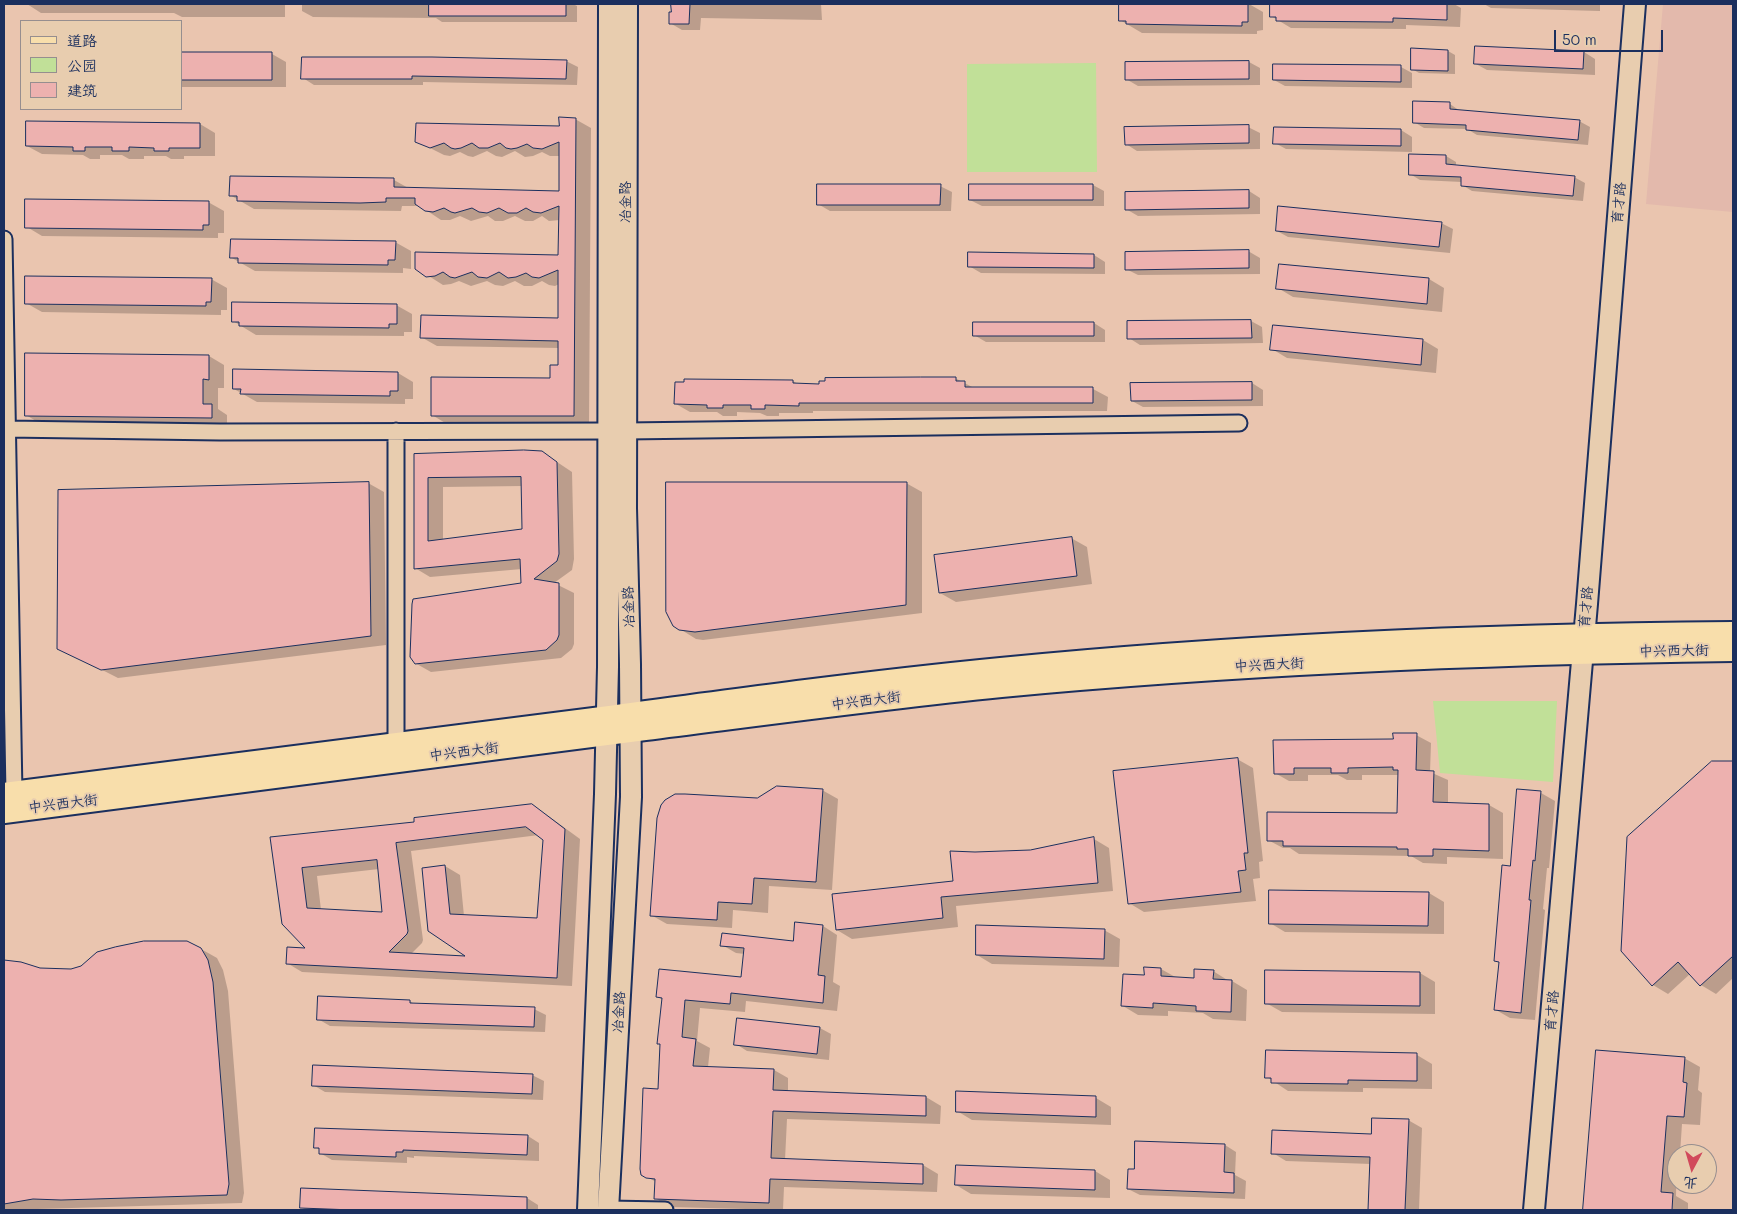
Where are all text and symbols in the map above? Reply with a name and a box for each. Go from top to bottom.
legend [20,20,182,110]
scale bar [1557,20,1666,52]
text: 50 m [1562,29,1597,49]
text: 道路 [67,30,97,50]
text: 公园 [67,55,97,75]
text: 建筑 [67,80,97,100]
street label: 冶金路 [618,181,634,223]
street label: 育才路 [1609,181,1629,225]
street label: 育才路 [1576,585,1596,629]
street label: 冶金路 [620,586,638,628]
street label: 中兴西大街 [1639,642,1709,660]
street label: 中兴西大街 [1234,655,1304,675]
street label: 中兴西大街 [830,688,902,714]
street label: 中兴西大街 [428,739,500,765]
street label: 中兴西大街 [27,791,99,817]
street label: 育才路 [1542,989,1562,1033]
street label: 冶金路 [610,991,628,1033]
north arrow [1667,1144,1717,1194]
text: 北 [1683,1173,1698,1194]

